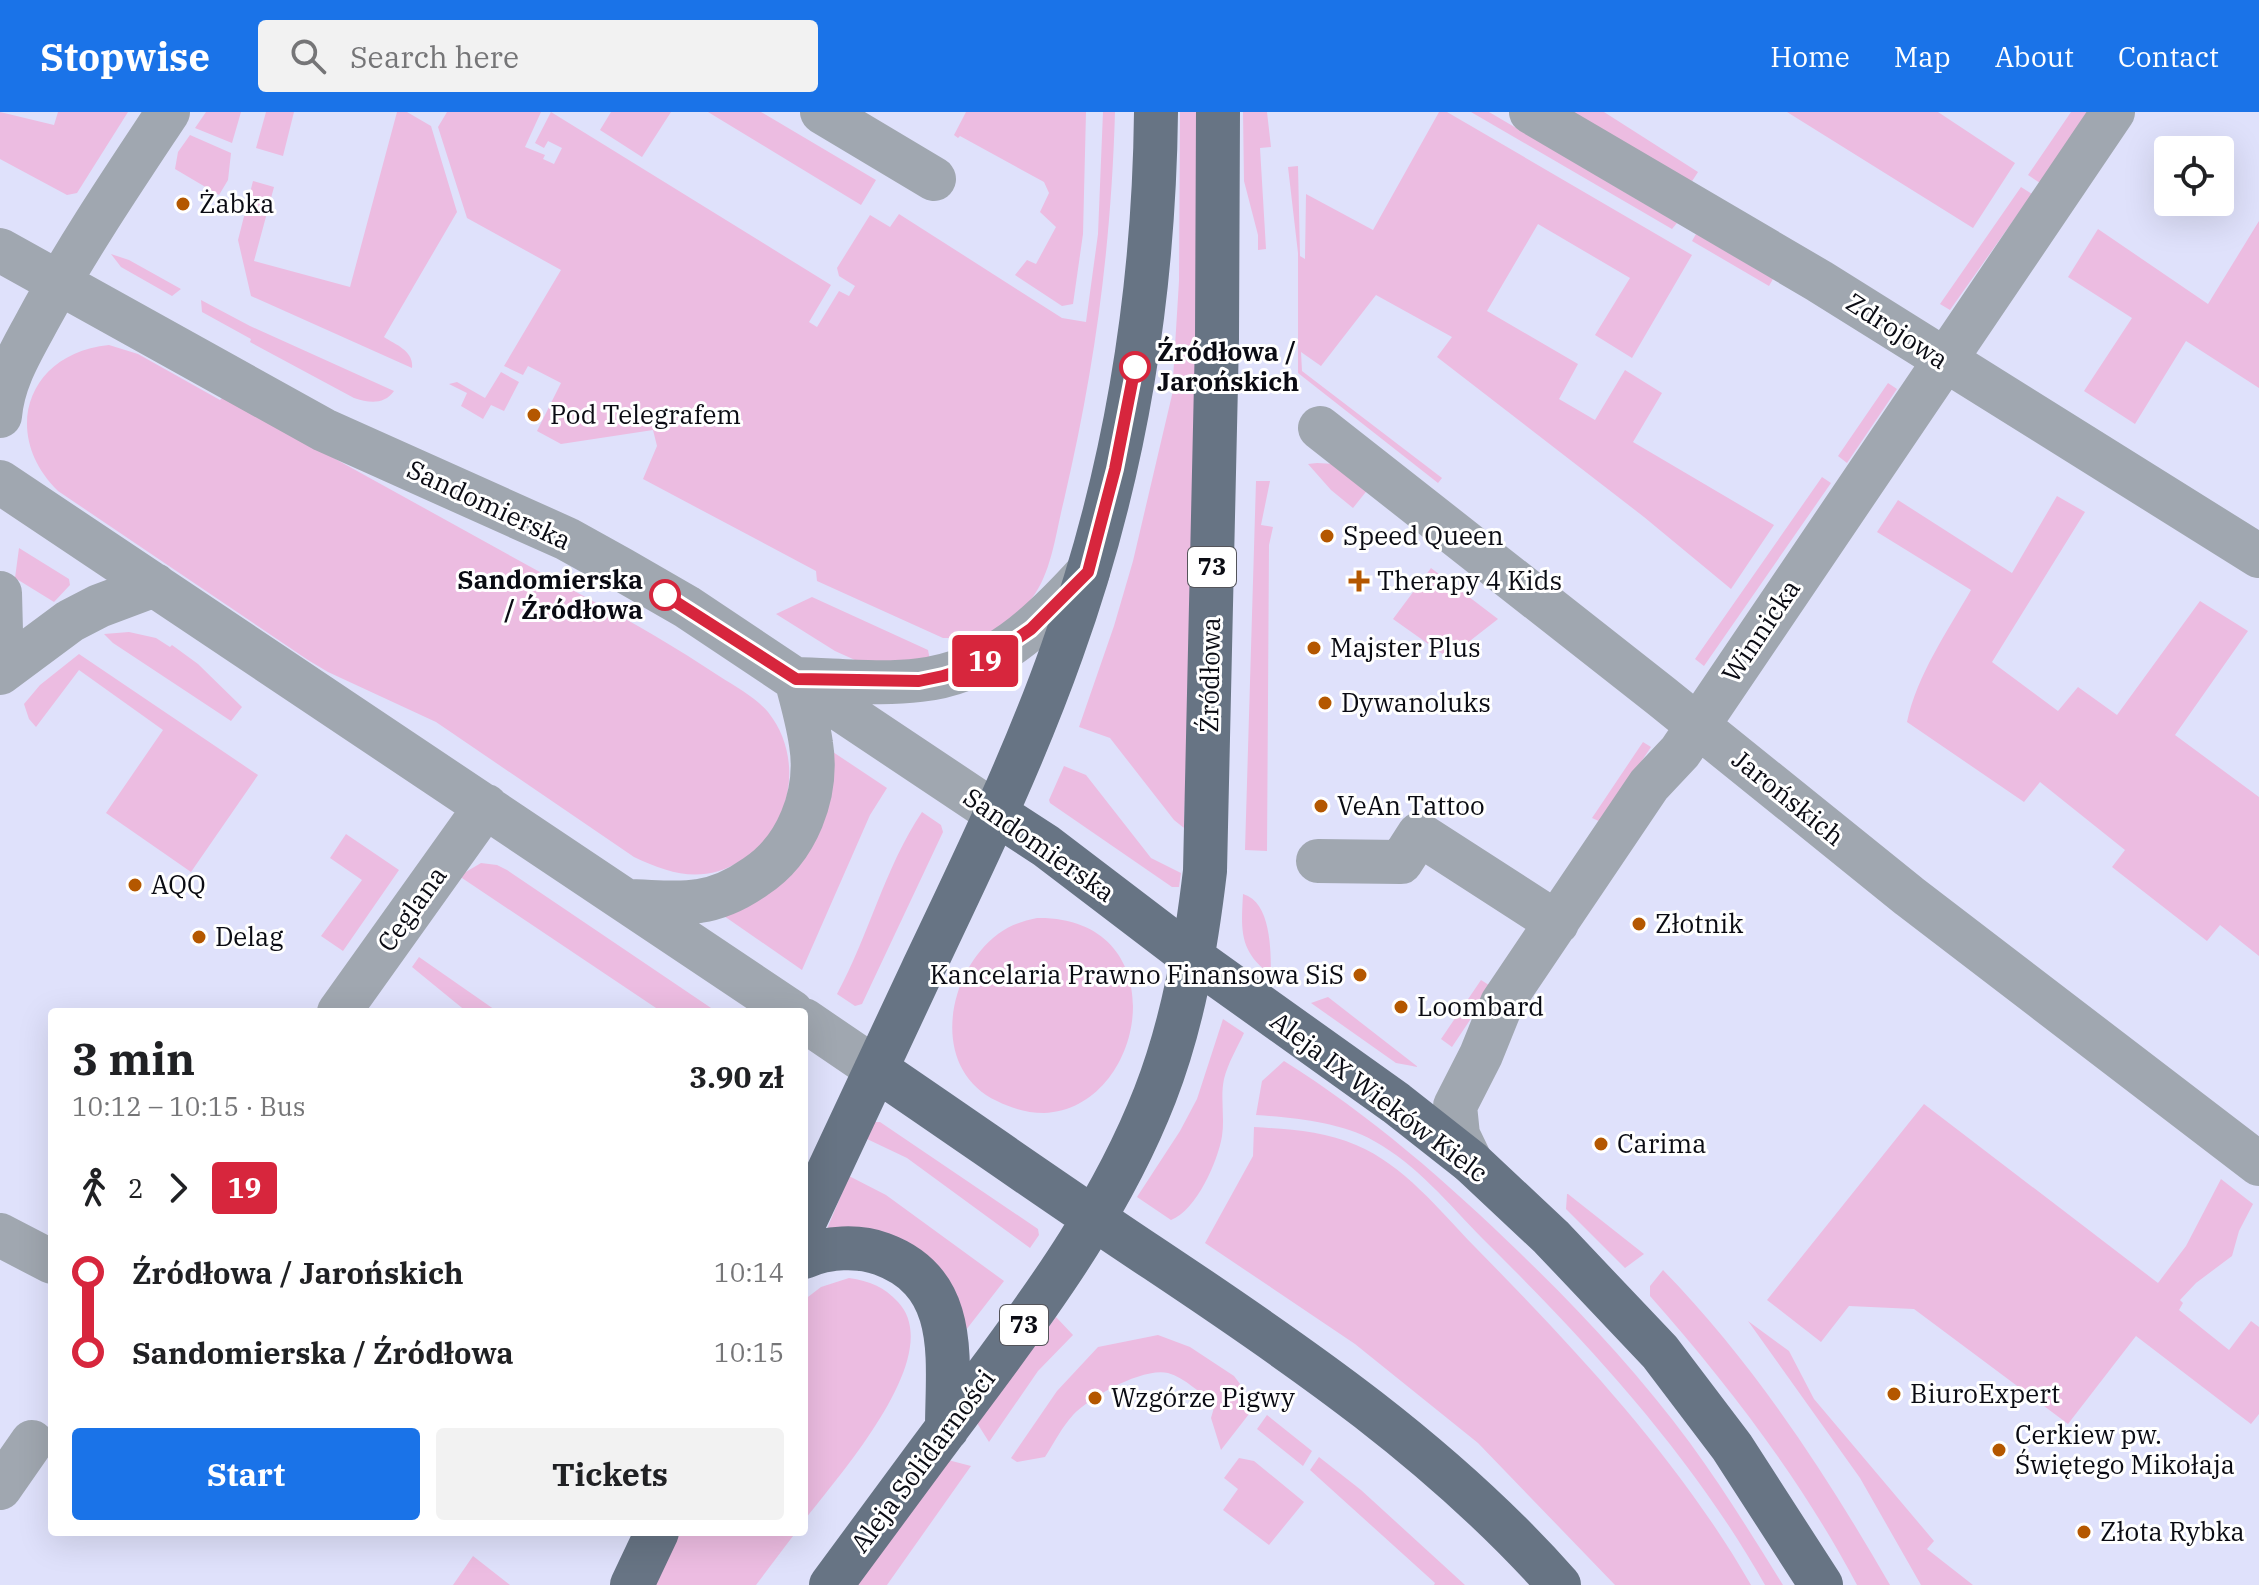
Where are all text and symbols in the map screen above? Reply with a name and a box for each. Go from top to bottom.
search box [258,20,818,92]
text: Stopwise [40,32,210,81]
icon: search [286,34,330,78]
text: Search here [350,37,519,76]
text: Home [1770,38,1850,75]
text: Map [1894,38,1951,75]
text: About [1995,38,2074,75]
text: Contact [2118,38,2219,75]
map controls [2154,136,2234,216]
button: locate [2154,136,2234,216]
place label: Żabka [199,186,274,220]
marker: Żabka [174,195,192,213]
street label: Zdrojowa [1840,285,1955,376]
place label: Źródłowa / Jarońskich [1157,334,1299,398]
marker: Źródłowa / Jarońskich [1120,352,1150,382]
place label: Pod Telegrafem [550,397,741,431]
marker: Pod Telegrafem [525,406,543,424]
street label: Sandomierska [402,451,577,557]
place label: Speed Queen [1343,518,1504,552]
marker: Speed Queen [1318,527,1336,545]
road number: 73 [1188,547,1236,587]
place label: Sandomierska / Źródłowa [457,562,643,626]
place label: Therapy 4 Kids [1377,563,1562,597]
marker: Therapy 4 Kids [1348,570,1370,592]
street label: Winnicka [1713,572,1807,689]
marker: Sandomierska / Źródłowa [650,580,680,610]
street label: Źródłowa [1191,617,1227,733]
place label: Majster Plus [1330,630,1481,664]
line badge: 19 [949,635,1021,687]
marker: Majster Plus [1305,639,1323,657]
text: 19 [968,642,1002,679]
place label: Dywanoluks [1341,685,1491,719]
marker: Dywanoluks [1316,694,1334,712]
street label: Jarońskich [1726,742,1852,853]
street label: Sandomierska [957,779,1122,909]
place label: VeAn Tattoo [1337,788,1485,822]
marker: VeAn Tattoo [1312,797,1330,815]
street label: Ceglana [369,859,454,958]
place label: AQQ [151,867,206,901]
marker: AQQ [126,876,144,894]
place label: Złotnik [1655,906,1743,940]
marker: Złotnik [1630,915,1648,933]
place label: Delag [215,919,283,953]
marker: Delag [190,928,208,946]
place label: Kancelaria Prawno Finansowa SiS [930,957,1344,991]
marker: Kancelaria Prawno Finansowa SiS [1351,966,1369,984]
place label: Loombard [1417,989,1544,1023]
marker: Loombard [1392,998,1410,1016]
street label: Aleja IX Wieków Kielc [1264,1003,1495,1189]
text: 3 min [72,1030,195,1087]
text: 3.90 zł [689,1057,784,1096]
text: 10:12 – 10:15 · Bus [72,1089,306,1123]
place label: Carima [1617,1126,1707,1160]
marker: Carima [1592,1135,1610,1153]
icon: walk [72,1166,116,1210]
icon: forward [156,1166,200,1210]
text: 19 [228,1169,261,1206]
text: 2 [128,1171,144,1205]
text: Źródłowa / Jarońskich [132,1253,463,1292]
text: 10:14 [714,1255,784,1289]
road number: 73 [1000,1305,1048,1345]
text: Sandomierska / Źródłowa [132,1333,514,1372]
text: 10:15 [714,1335,784,1369]
street label: Aleja Solidarności [842,1362,1002,1559]
place label: BiuroExpert [1910,1376,2060,1410]
place label: Wzgórze Pigwy [1111,1380,1295,1414]
marker: BiuroExpert [1885,1385,1903,1403]
marker: Wzgórze Pigwy [1086,1389,1104,1407]
place label: Cerkiew pw. Świętego Mikołaja [2015,1417,2235,1481]
button: Start [72,1428,420,1520]
button: Tickets [436,1428,784,1520]
marker: Cerkiew pw. Świętego Mikołaja [1990,1441,2008,1459]
place label: Złota Rybka [2100,1514,2245,1548]
marker: Złota Rybka [2075,1523,2093,1541]

